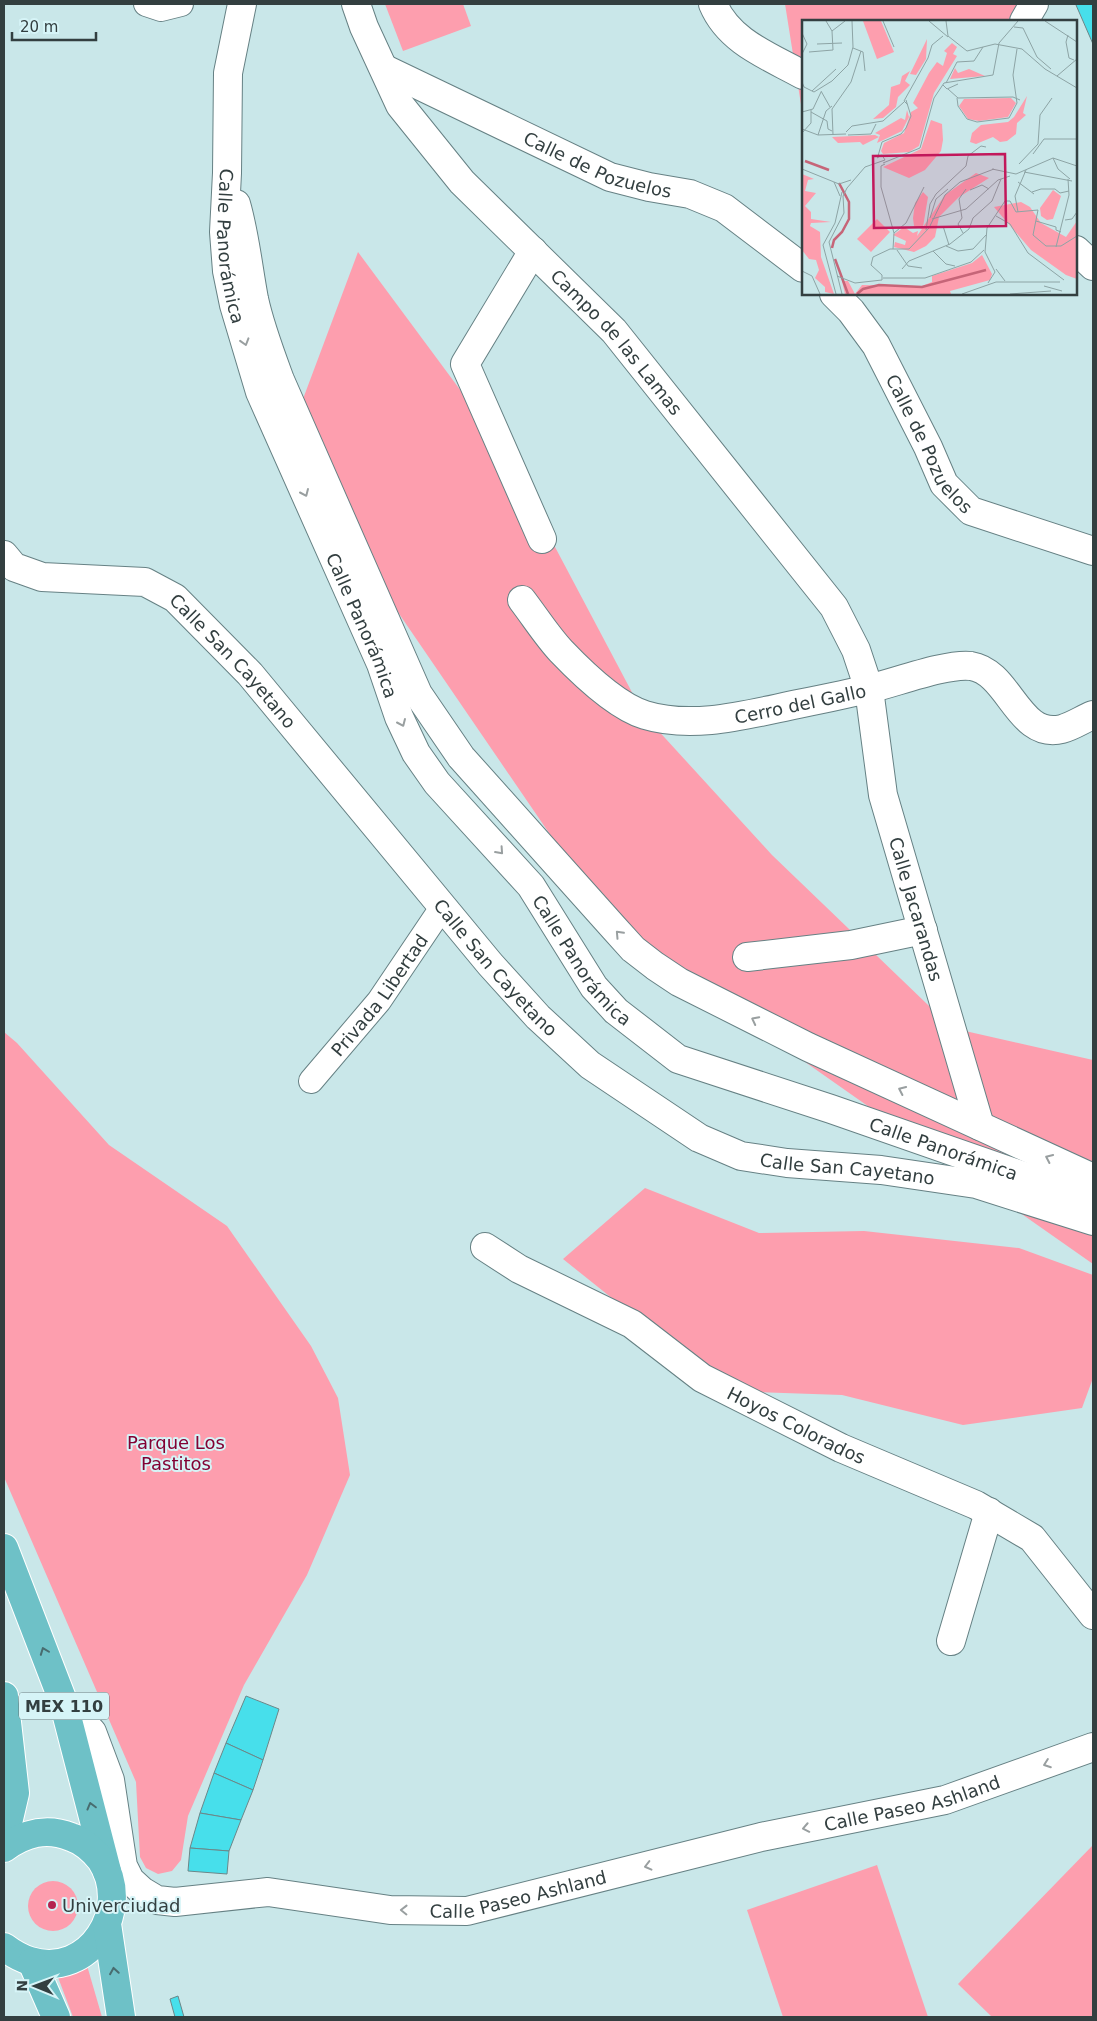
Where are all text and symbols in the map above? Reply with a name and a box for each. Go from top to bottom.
scale bar [12,10,96,42]
text: 20 m [20,18,58,36]
inset map [802,20,1077,295]
street label: Calle de Pozuelos [521,127,673,201]
street label: Calle Panorámica [213,168,249,326]
street label: Campo de las Lamas [547,265,687,419]
one-way arrow [239,338,249,346]
street label: Calle de Pozuelos [882,371,977,517]
one-way arrow [299,488,310,497]
street label: Calle Panorámica [322,549,402,701]
street label: Calle San Cayetano [166,589,301,732]
street label: Cerro del Gallo [733,679,868,727]
one-way arrow [396,718,407,727]
street label: Calle Jacarandas [885,834,947,984]
one-way arrow [494,846,503,855]
street label: Calle Panorámica [529,891,636,1030]
street label: Calle San Cayetano [430,894,562,1040]
street label: Privada Libertad [327,930,432,1060]
one-way arrow [616,930,625,939]
one-way arrow [751,1016,760,1026]
one-way arrow [898,1086,907,1096]
street label: Calle Panorámica [867,1113,1021,1184]
street label: Calle San Cayetano [758,1149,936,1188]
one-way arrow [1045,1153,1054,1164]
street label: Hoyos Colorados [724,1382,869,1468]
park label: Parque Los Pastitos [127,1432,225,1474]
one-way arrow [40,1647,50,1656]
road number: MEX 110 [19,1692,109,1720]
one-way arrow [1044,1758,1052,1768]
street label: Calle Paseo Ashland [822,1771,1003,1835]
one-way arrow [86,1803,96,1811]
one-way arrow [802,1822,811,1833]
one-way arrow [645,1860,653,1870]
street label: Calle Paseo Ashland [429,1866,609,1922]
place label: Univerciudad [62,1895,181,1916]
marker: Univerciudad [46,1899,58,1911]
one-way arrow [400,1905,408,1915]
north arrow [10,1961,60,2011]
one-way arrow [110,1967,120,1975]
text: N [14,1980,30,1992]

